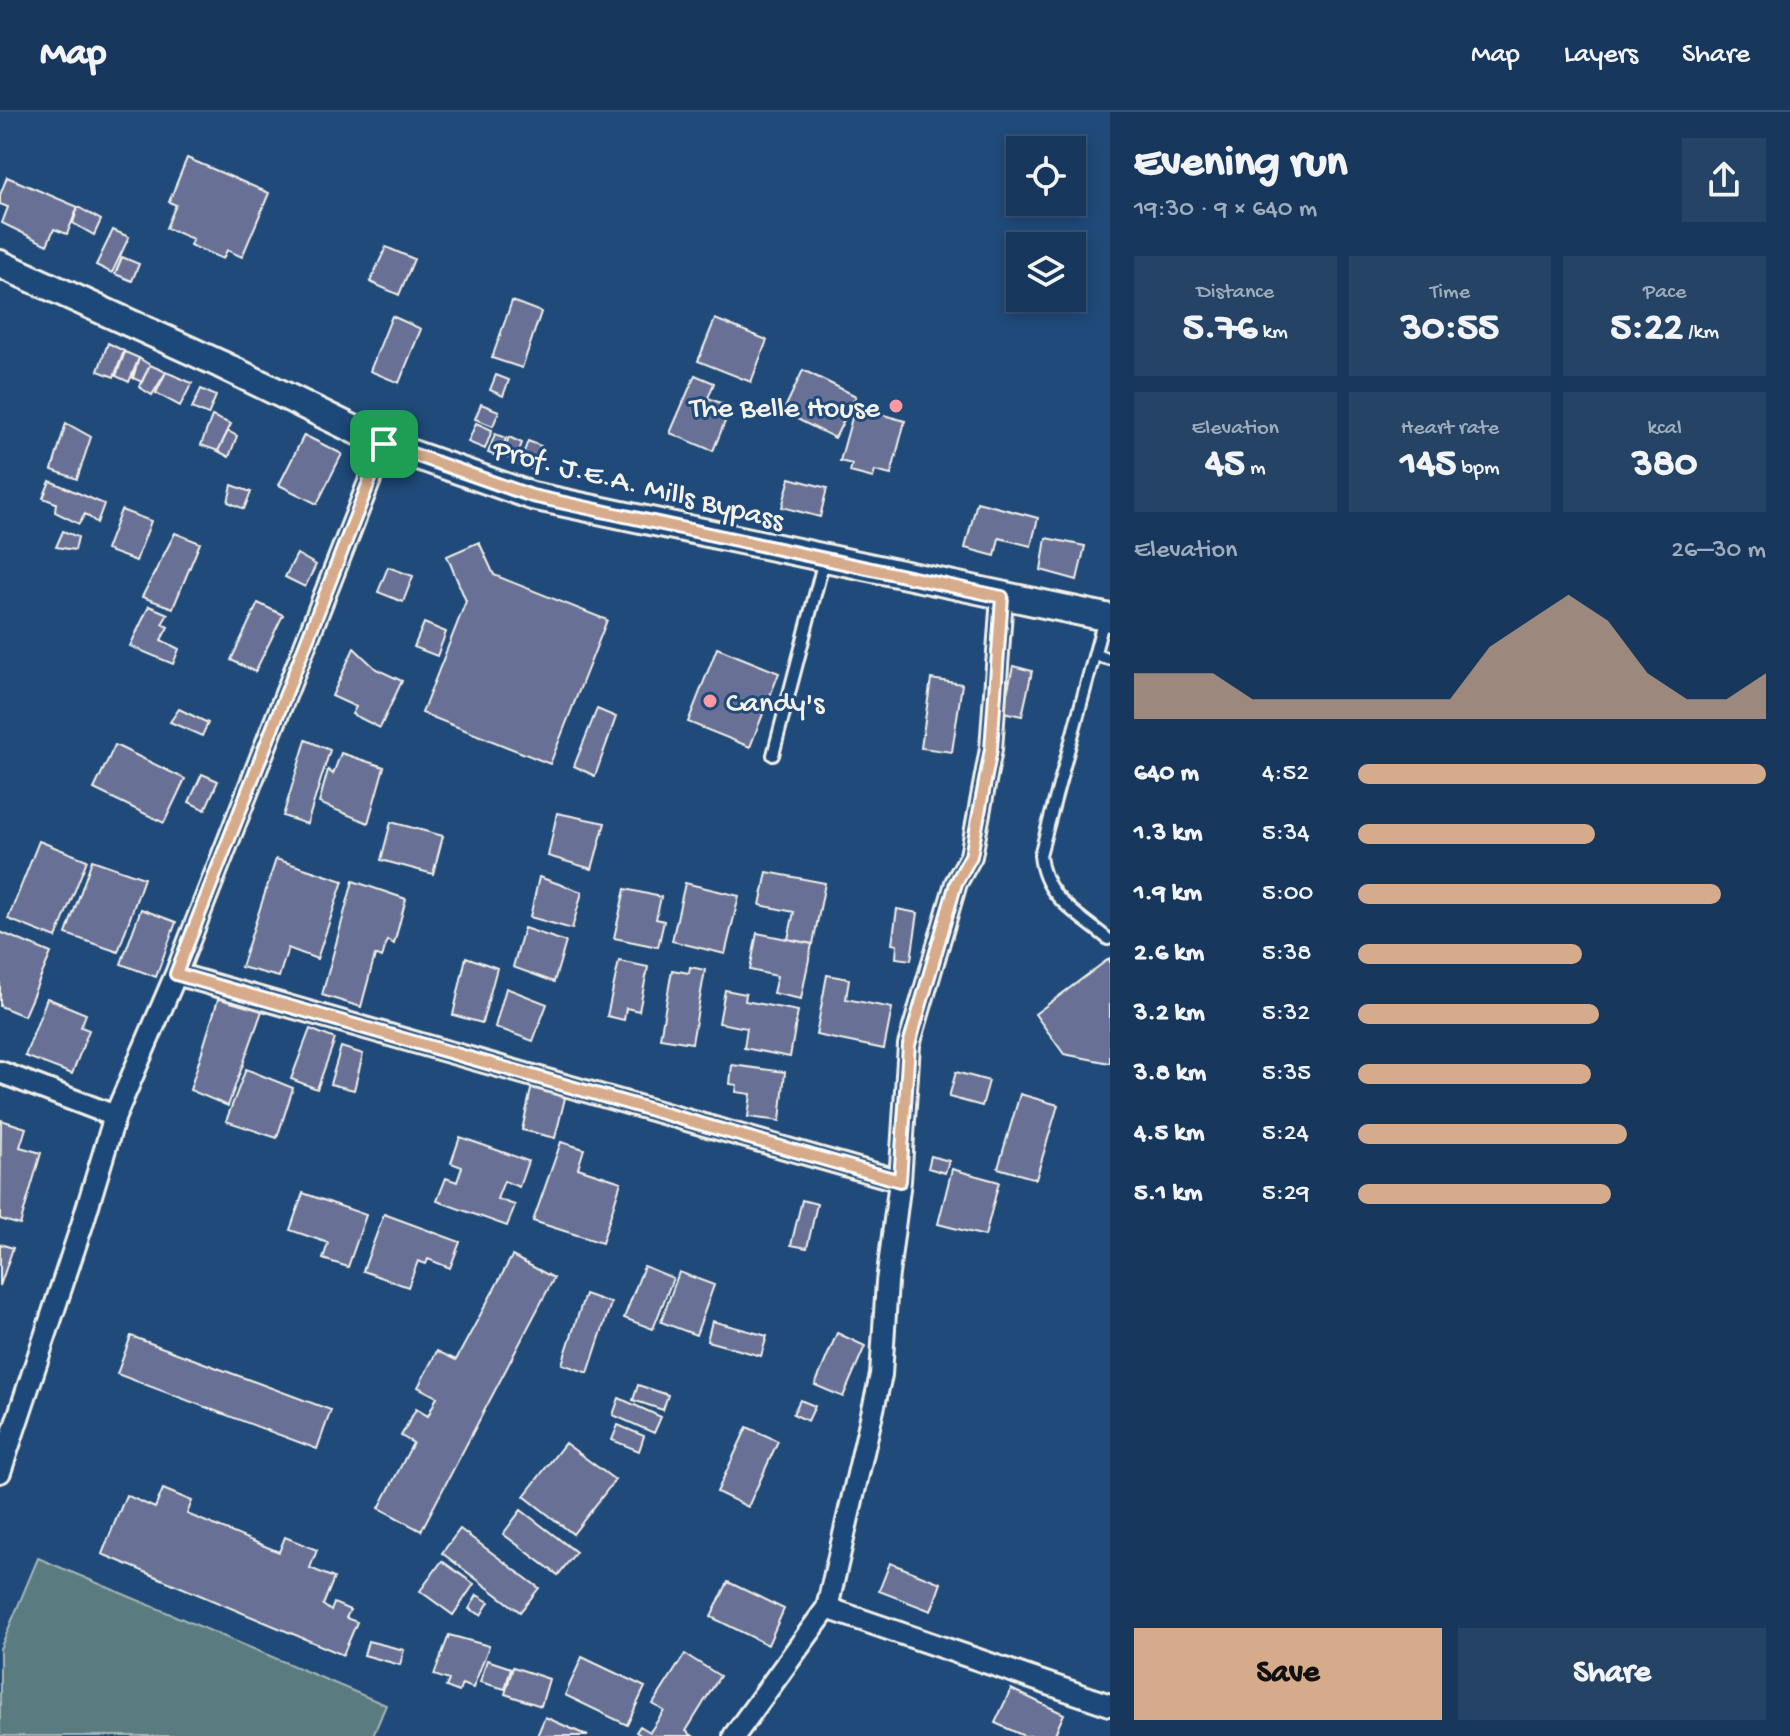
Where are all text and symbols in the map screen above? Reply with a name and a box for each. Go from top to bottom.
text: Map [40,33,106,77]
text: Map [1471,39,1520,72]
text: Layers [1564,39,1638,72]
text: Share [1682,39,1750,72]
map controls [1006,136,1086,312]
button: locate [1006,136,1086,216]
button: share [1682,138,1766,222]
text: Evening run [1134,139,1347,191]
text: 19:30 · 9 × 640 m [1134,195,1317,226]
button: layers [1006,232,1086,312]
text: Distance [1196,280,1274,306]
text: Time [1430,280,1470,306]
text: Pace [1643,280,1686,306]
text: 5.76 [1183,306,1257,353]
text: 30:55 [1401,306,1499,353]
text: 5:22 [1610,306,1683,353]
text: km [1257,320,1288,346]
text: /km [1683,320,1719,346]
place label: The Belle House [688,393,881,428]
marker: The Belle House [887,397,905,415]
pin [350,410,418,478]
text: Elevation [1192,416,1279,442]
text: Heart rate [1401,416,1499,442]
text: kcal [1647,416,1682,442]
icon: arrive [362,422,406,466]
street label: Prof. J.E.A. Mills Bypass [488,434,788,541]
text: 45 [1205,442,1245,489]
text: 145 [1400,442,1456,489]
text: 380 [1632,442,1697,489]
text: m [1245,456,1266,482]
text: bpm [1456,456,1500,482]
text: Elevation [1134,536,1237,567]
text: 26–30 m [1671,536,1766,567]
place label: Candy's [726,688,825,723]
marker: Candy's [701,692,719,710]
text: 640 m [1134,759,1199,790]
text: 4:52 [1262,759,1309,790]
text: 1.3 km [1134,819,1202,850]
text: 5:34 [1262,819,1310,850]
text: 1.9 km [1134,879,1202,910]
text: 5:00 [1262,879,1313,910]
text: 2.6 km [1134,939,1204,970]
text: 5:38 [1262,939,1312,970]
text: 3.2 km [1134,999,1205,1030]
text: 5:32 [1262,999,1310,1030]
text: 3.8 km [1134,1059,1206,1090]
text: 5:35 [1262,1059,1311,1090]
text: 4.5 km [1134,1119,1204,1150]
text: 5:24 [1262,1119,1309,1150]
text: 5.1 km [1134,1179,1203,1210]
text: 5:29 [1262,1179,1310,1210]
button: Save [1134,1628,1442,1720]
button: Share [1458,1628,1766,1720]

